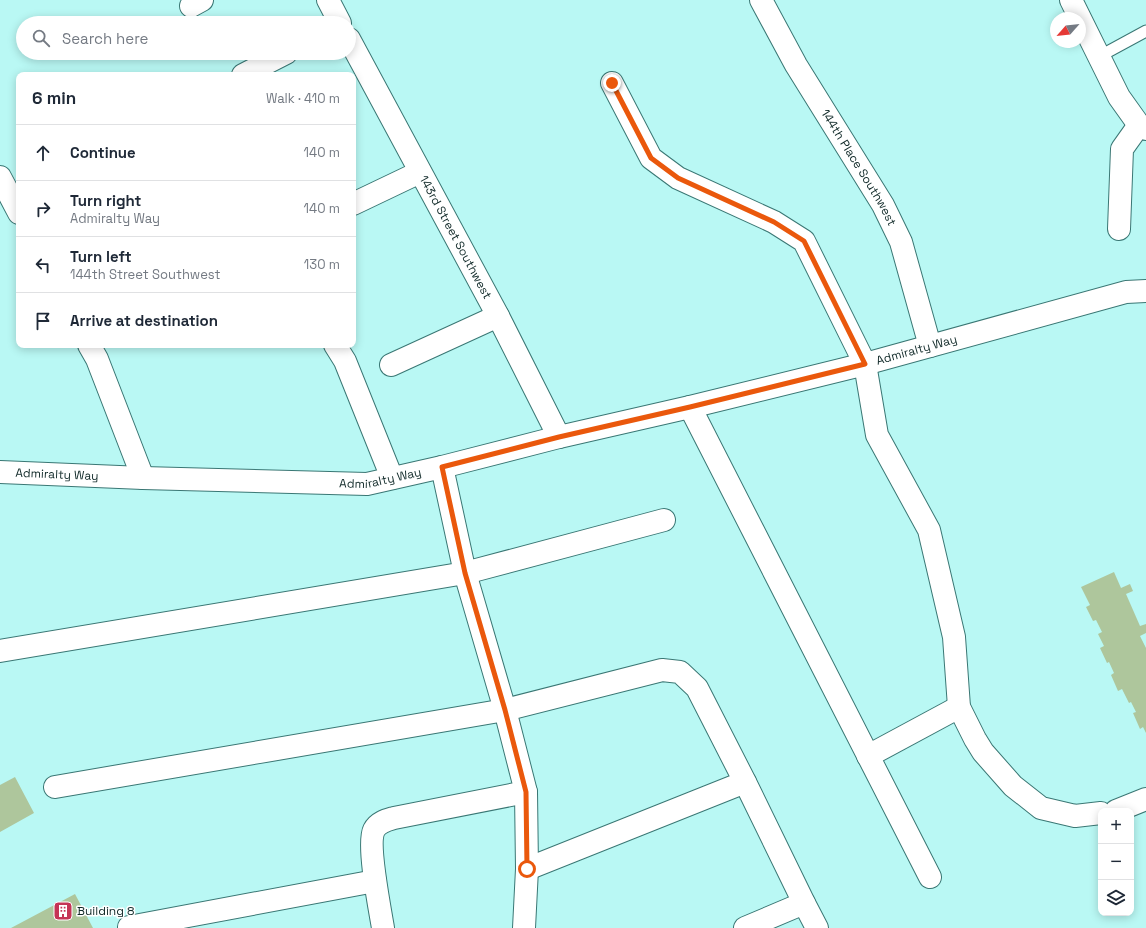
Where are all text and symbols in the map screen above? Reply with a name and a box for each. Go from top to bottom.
north arrow [1050,12,1086,48]
search box [16,16,356,60]
icon: search [30,27,52,49]
text: Search here [62,29,148,48]
route end [603,74,621,92]
text: 6 min [32,87,76,109]
text: Walk · 410 m [266,90,340,107]
street label: 144th Place Southwest [817,106,900,228]
icon: ahead [32,142,54,164]
text: Continue [70,143,136,162]
text: 140 m [304,144,340,161]
street label: 143rd Street Southwest [416,173,495,302]
text: Turn right [70,191,141,210]
icon: right [32,198,54,220]
text: 140 m [304,200,340,217]
text: Admiralty Way [70,210,160,227]
text: Turn left [70,247,132,266]
icon: left [32,254,54,276]
text: 130 m [304,256,340,273]
text: 144th Street Southwest [70,266,221,283]
icon: arrive [32,310,54,332]
text: Arrive at destination [70,311,218,330]
street label: Admiralty Way [874,331,959,369]
street label: Admiralty Way [339,464,423,492]
street label: Admiralty Way [15,465,99,484]
map controls [1098,808,1134,916]
button: + [1098,808,1134,844]
button: − [1098,844,1134,880]
route start [518,860,536,878]
button: layers [1098,880,1134,916]
building icon: Building 8 [52,900,74,922]
place label: Building 8 [77,903,134,919]

